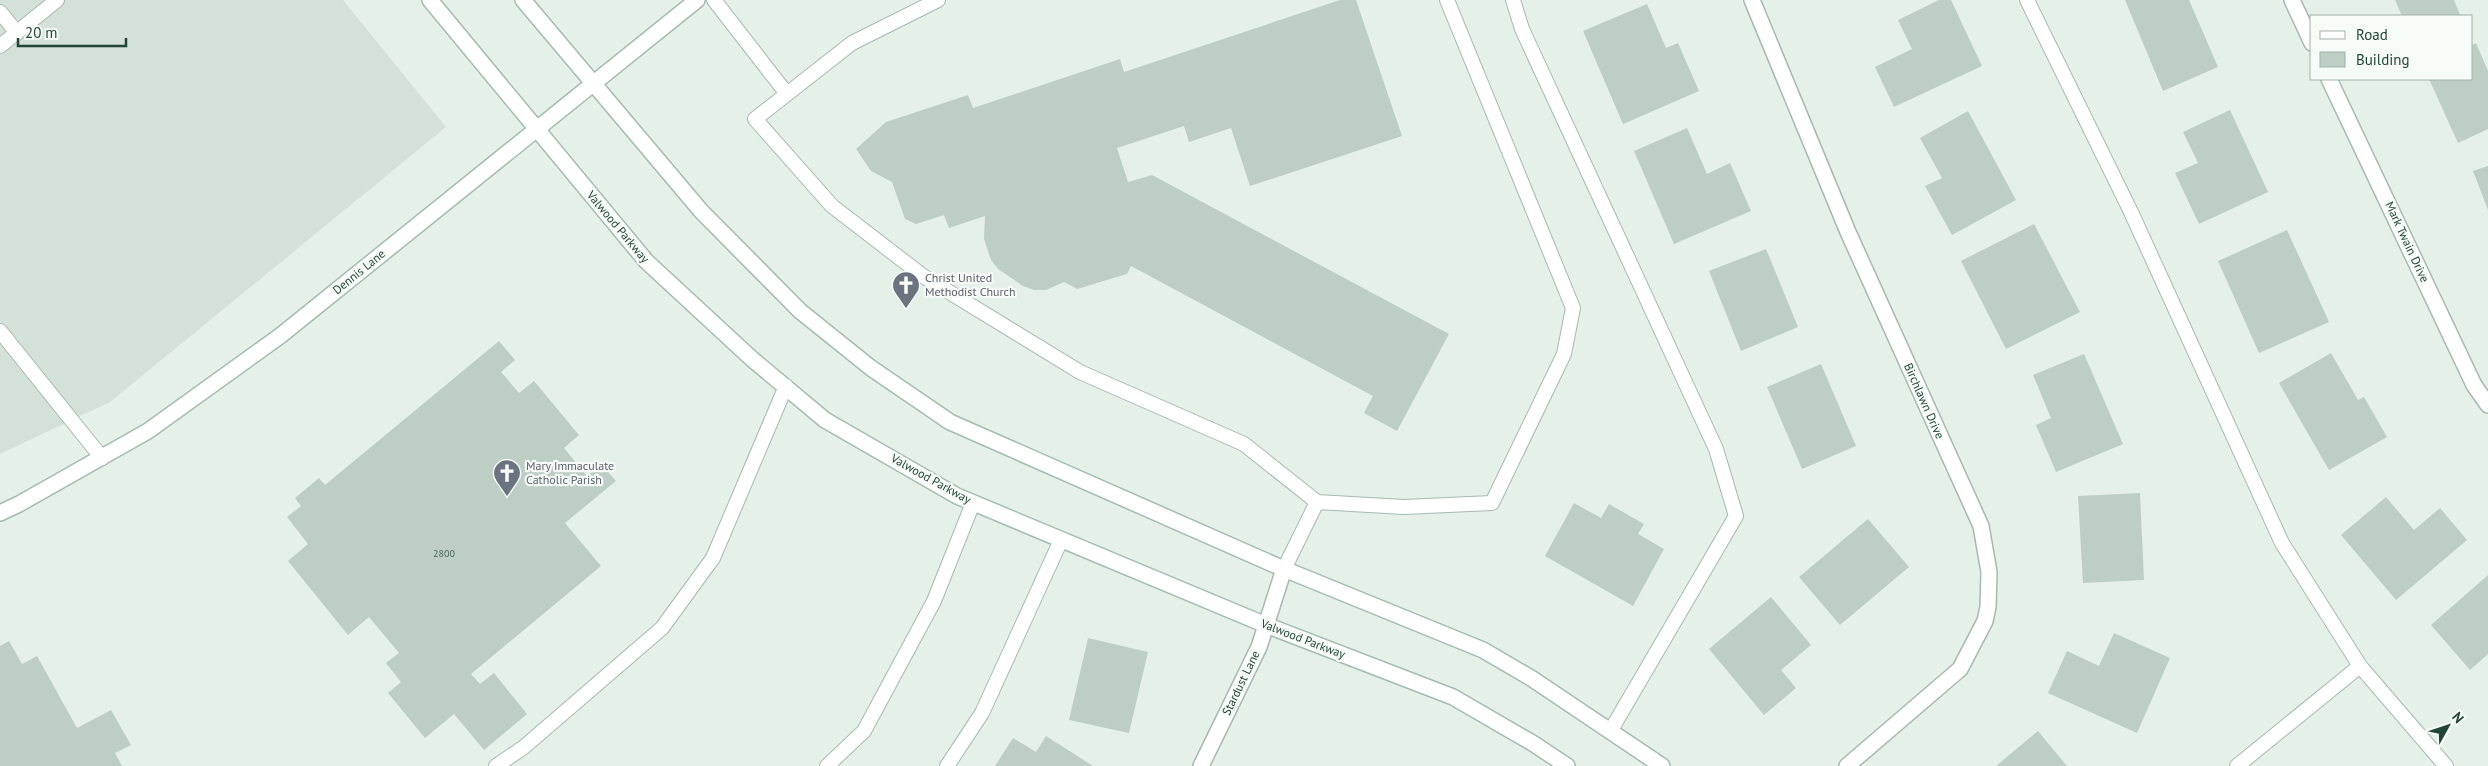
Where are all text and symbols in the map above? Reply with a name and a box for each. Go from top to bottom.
scale bar [18,15,125,47]
legend [2310,15,2473,80]
text: 20 m [25,23,58,42]
text: Road [2356,25,2388,44]
text: Building [2356,50,2410,69]
street label: Valwood Parkway [583,187,653,266]
street label: Mark Twain Drive [2382,199,2433,285]
street label: Dennis Lane [329,246,388,297]
church icon: Christ United Methodist Church [891,270,921,309]
place label: Christ United Methodist Church [925,270,1016,299]
street label: Birchlawn Drive [1901,361,1948,441]
street label: Valwood Parkway [888,450,974,507]
church icon: Mary Immaculate Catholic Parish [492,458,522,497]
place label: Mary Immaculate Catholic Parish [526,458,614,487]
house number: 2800 [433,547,455,560]
street label: Valwood Parkway [1258,615,1348,662]
street label: Stardust Lane [1218,648,1263,718]
north arrow [2423,701,2473,751]
text: N [2448,708,2468,727]

